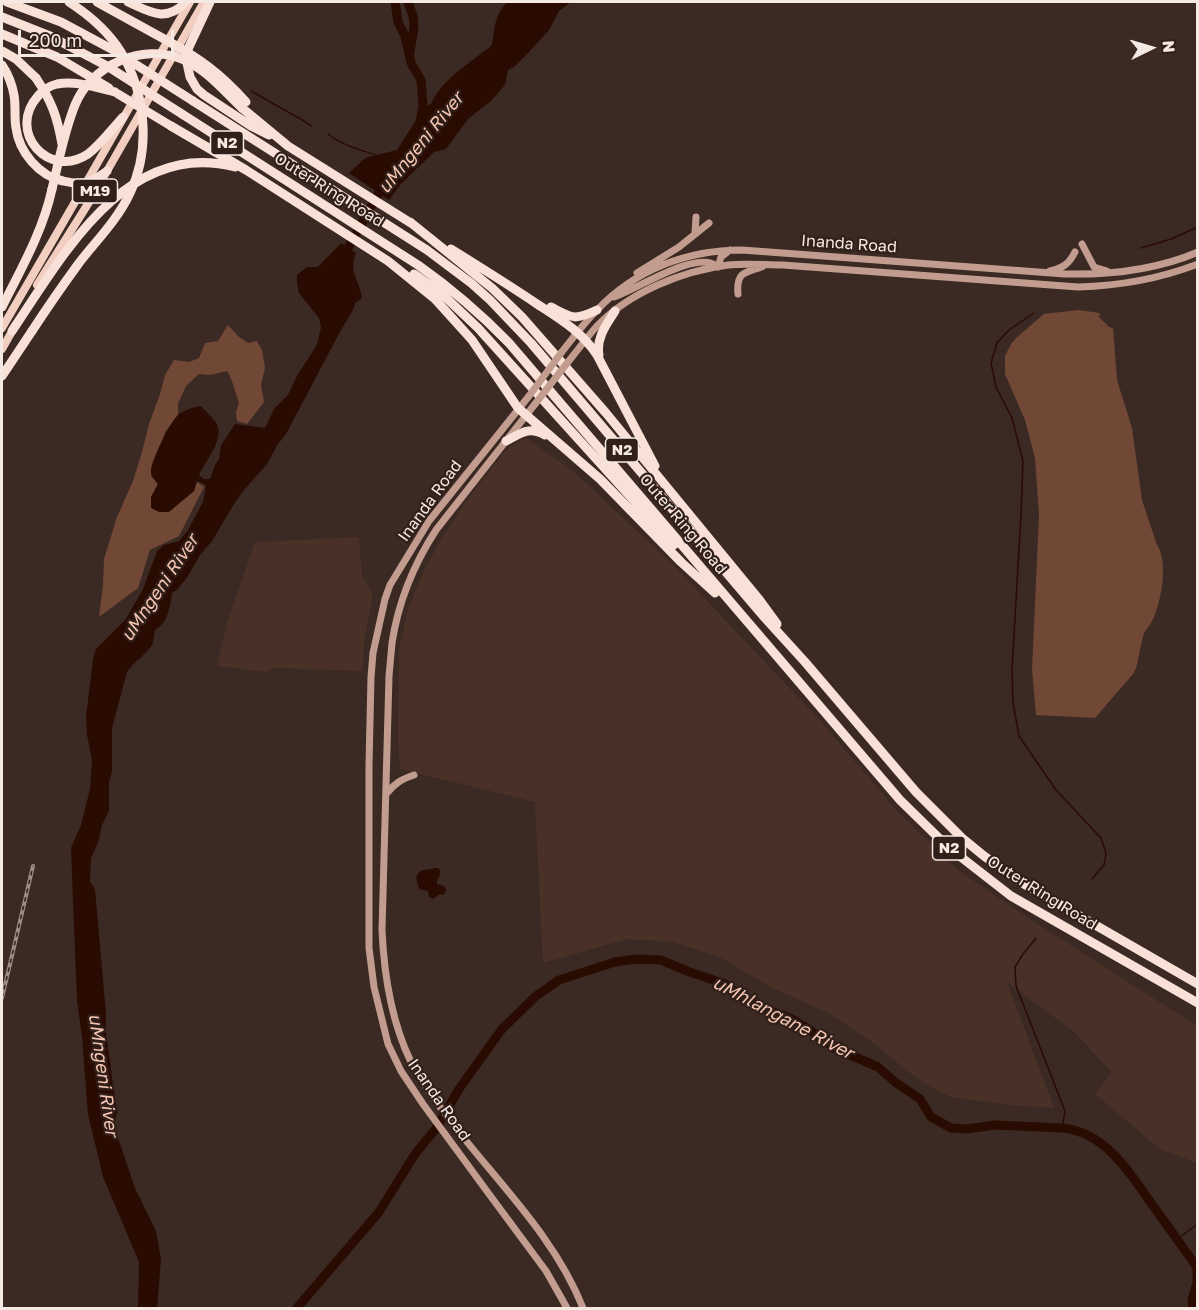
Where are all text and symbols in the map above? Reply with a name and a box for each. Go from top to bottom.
scale bar [21,18,177,56]
north arrow [1121,18,1181,78]
text: 200 m [29,29,82,51]
text: N [1158,39,1179,53]
water label: uMngeni River [374,88,468,198]
road number: N2 [210,131,244,155]
street label: Outer Ring Road [271,149,387,231]
road number: M19 [72,179,118,203]
street label: Inanda Road [801,231,897,257]
road number: N2 [606,438,638,462]
street label: Inanda Road [394,457,466,545]
street label: Outer Ring Road [635,470,731,578]
water label: uMngeni River [116,531,204,645]
road number: N2 [932,836,966,860]
street label: Outer Ring Road [984,852,1100,934]
water label: uMhlangane River [709,972,857,1064]
water label: uMngeni River [84,1012,122,1138]
street label: Inanda Road [404,1055,474,1145]

